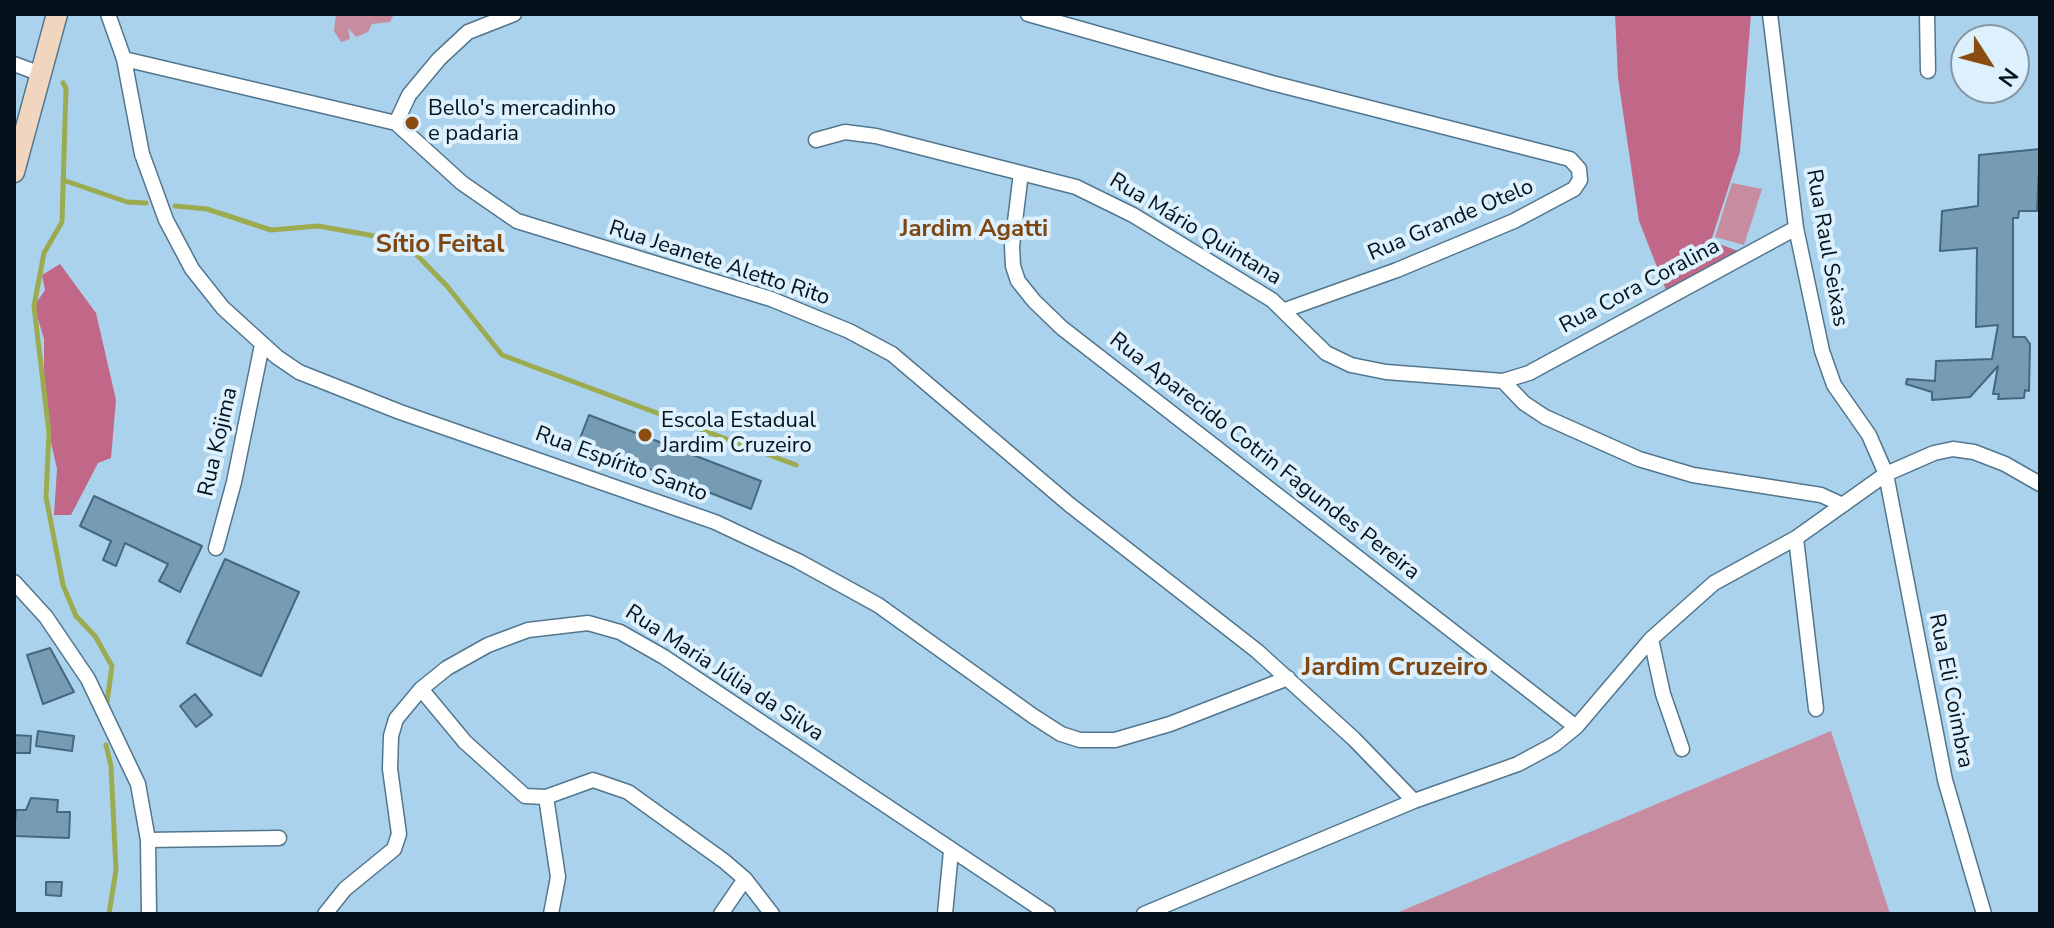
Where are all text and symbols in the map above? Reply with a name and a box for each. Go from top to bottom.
north arrow [1950,24,2030,104]
text: N [1991,61,2025,92]
place label: Bello's mercadinho e padaria [428,97,616,148]
marker: Bello's mercadinho e padaria [403,114,421,132]
street label: Rua Raul Seixas [1799,167,1853,329]
street label: Rua Mário Quintana [1104,168,1286,292]
street label: Rua Grande Otelo [1364,174,1538,268]
street label: Rua Jeanete Aletto Rito [605,216,833,312]
district label: Jardim Agatti [900,216,1048,244]
district label: Sítio Feital [375,230,505,262]
street label: Rua Cora Coralina [1556,234,1724,340]
street label: Rua Aparecido Cotrin Fagundes Pereira [1104,328,1424,586]
street label: Rua Kojima [194,385,244,499]
place label: Escola Estadual Jardim Cruzeiro [661,409,816,460]
street label: Rua Espírito Santo [531,422,711,508]
marker: Escola Estadual Jardim Cruzeiro [636,426,654,444]
street label: Rua Maria Júlia da Silva [620,600,828,748]
street label: Rua Eli Coimbra [1922,611,1978,771]
district label: Jardim Cruzeiro [1302,653,1488,685]

